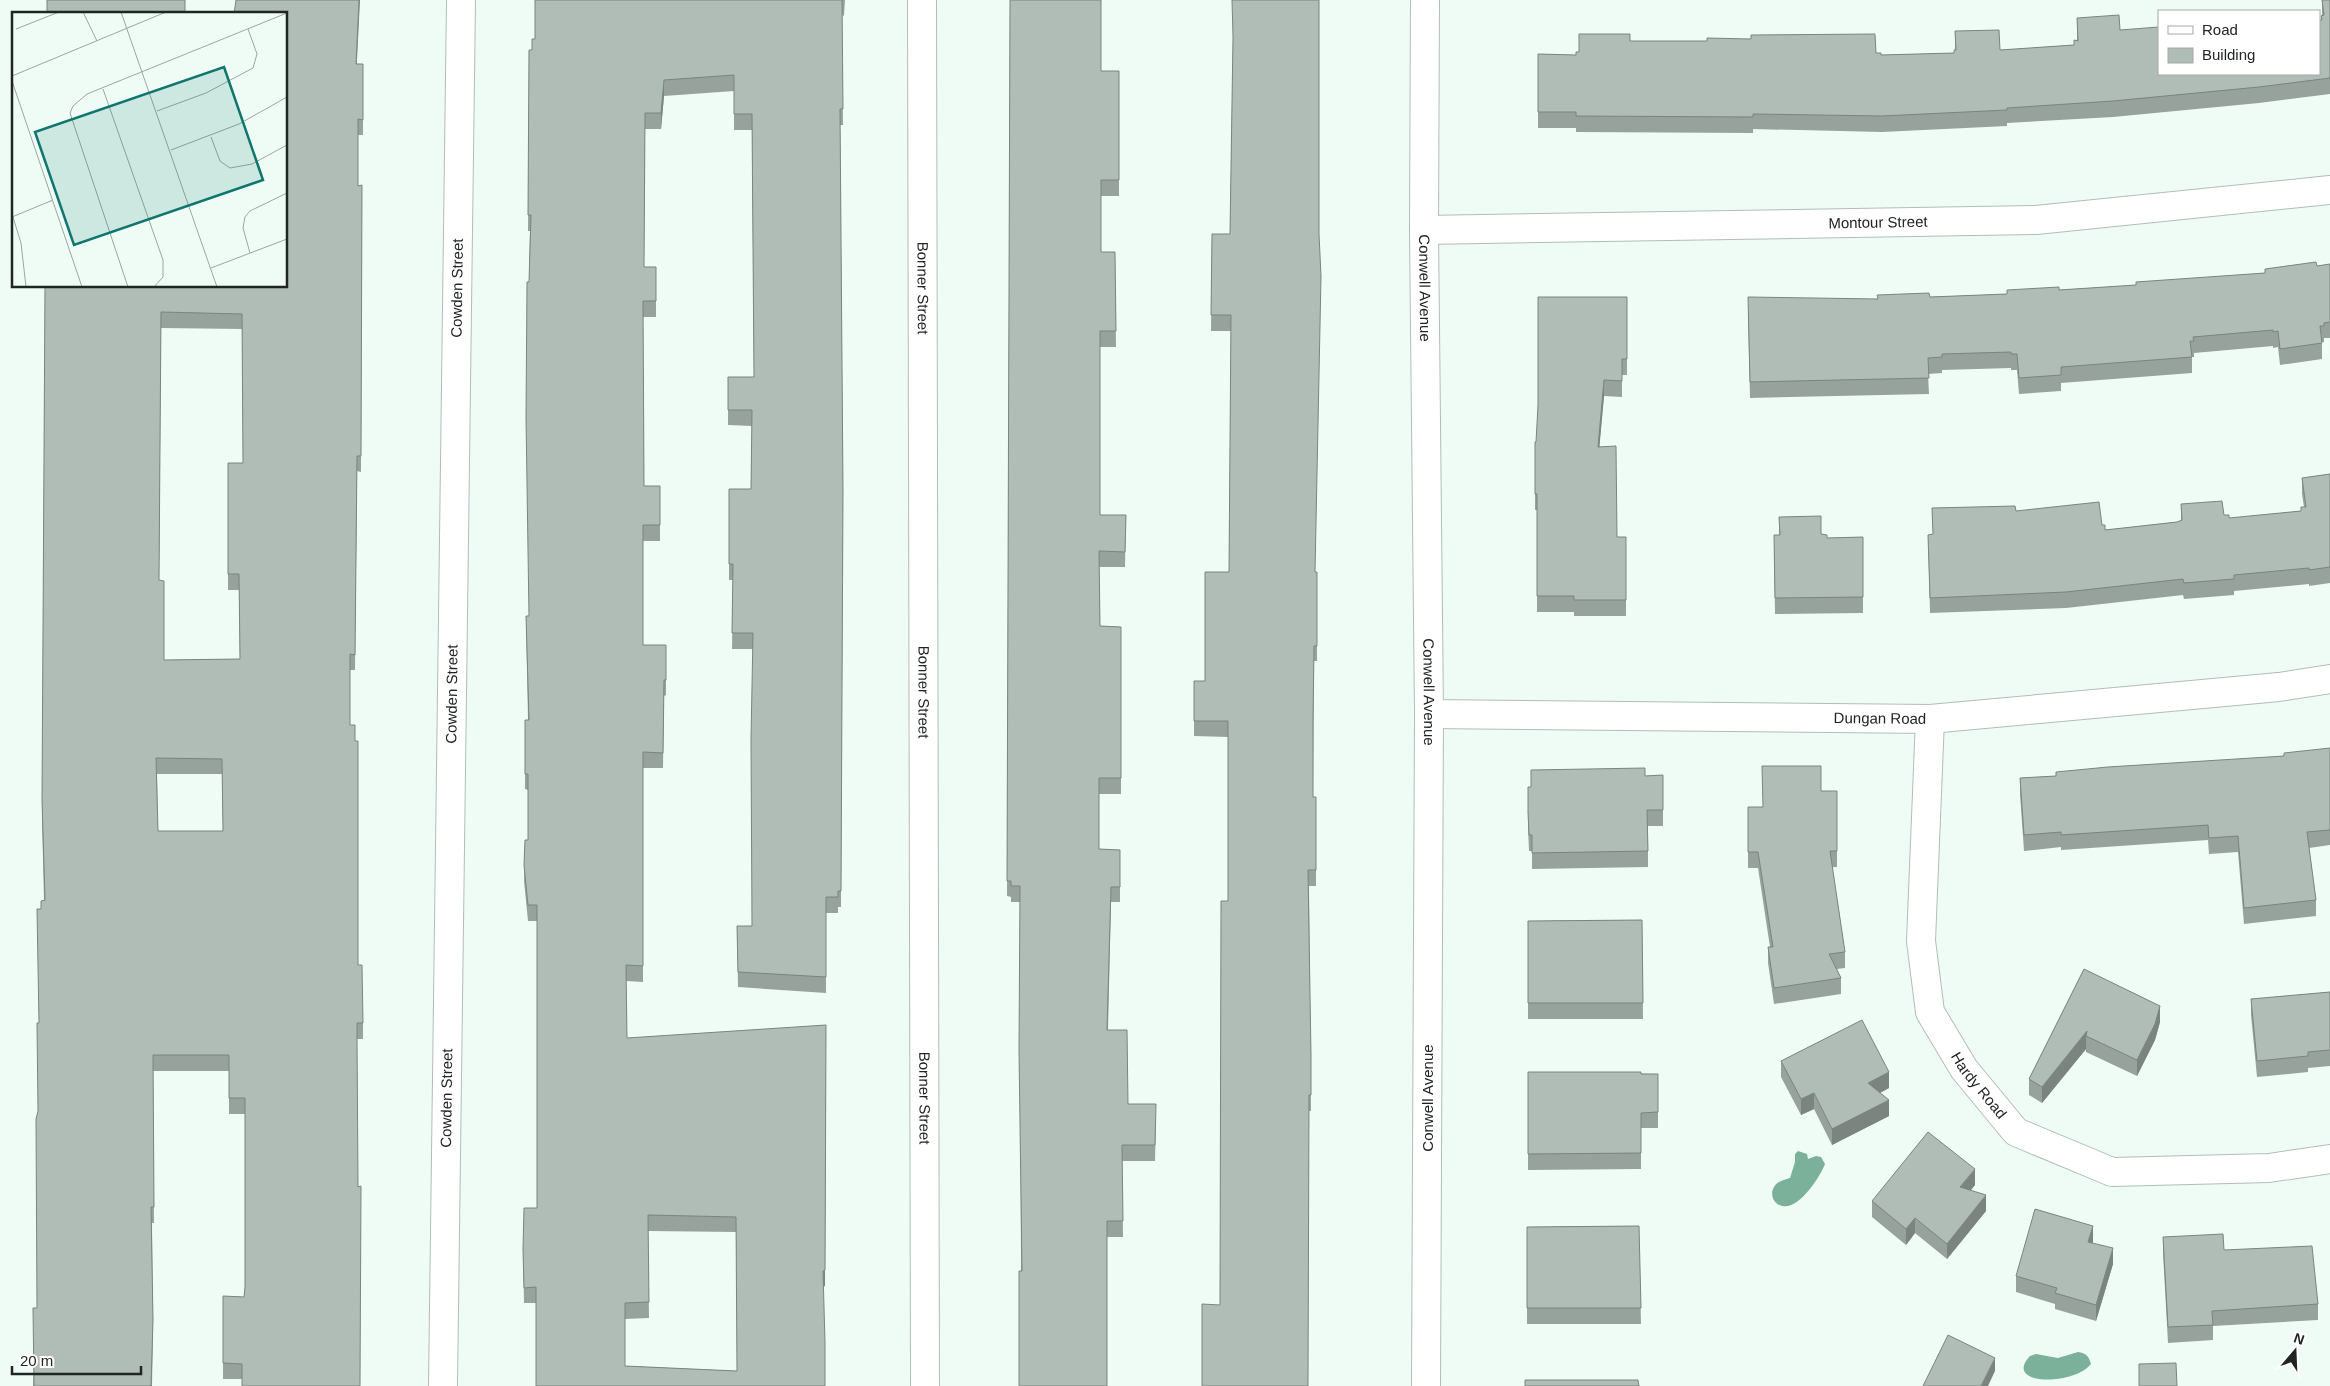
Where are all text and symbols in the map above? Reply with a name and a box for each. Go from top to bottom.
legend [2158,10,2320,75]
inset map [12,12,288,288]
text: Road [2202,21,2238,38]
text: Building [2202,46,2255,63]
street label: Montour Street [1828,213,1929,231]
street label: Conwell Avenue [1416,234,1434,342]
street label: Cowden Street [448,238,466,338]
street label: Bonner Street [915,242,932,335]
street label: Conwell Avenue [1420,638,1438,746]
street label: Cowden Street [442,643,461,744]
street label: Bonner Street [915,646,933,739]
street label: Dungan Road [1834,709,1926,727]
street label: Conwell Avenue [1419,1044,1436,1152]
street label: Cowden Street [437,1047,455,1148]
street label: Hardy Road [1948,1049,2010,1122]
street label: Bonner Street [916,1052,933,1145]
north arrow [2270,1326,2320,1376]
text: N [2292,1329,2307,1348]
scale bar [12,1344,141,1376]
text: 20 m [20,1352,53,1369]

